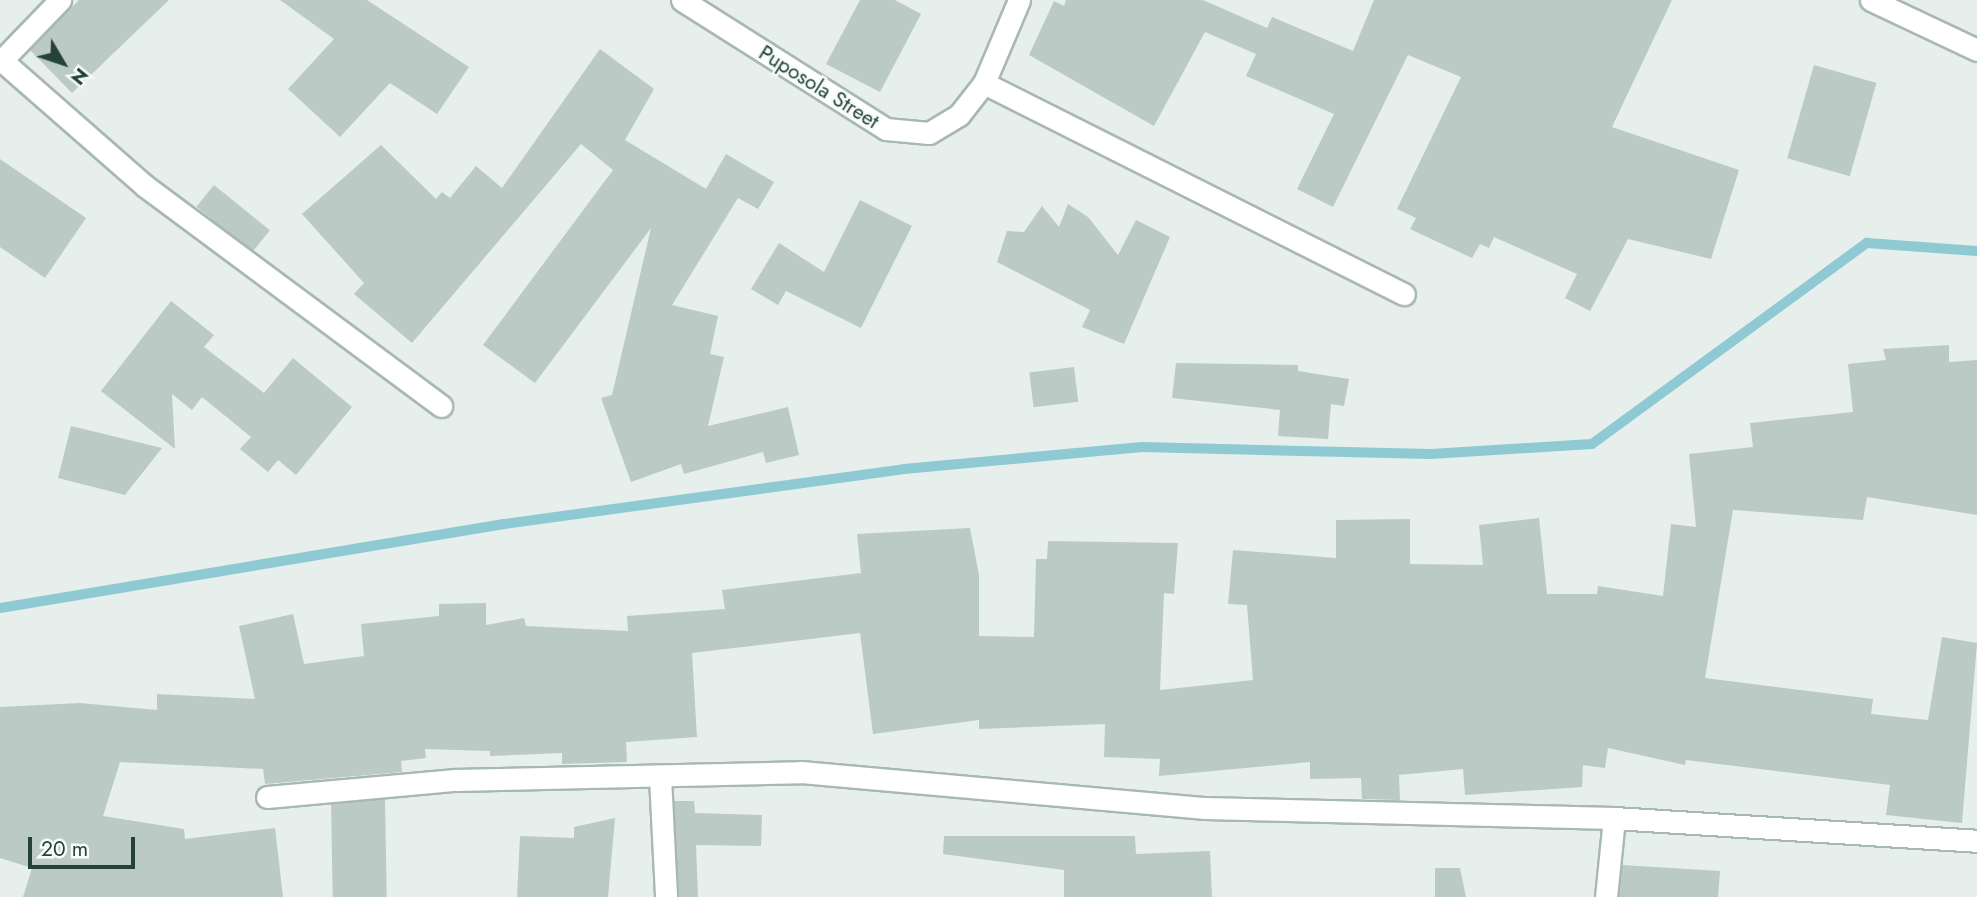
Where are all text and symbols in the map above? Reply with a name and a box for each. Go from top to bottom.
north arrow [28,28,98,98]
street label: Puposola Street [754,40,884,134]
text: N [64,62,95,91]
scale bar [32,824,138,868]
text: 20 m [41,834,88,864]

